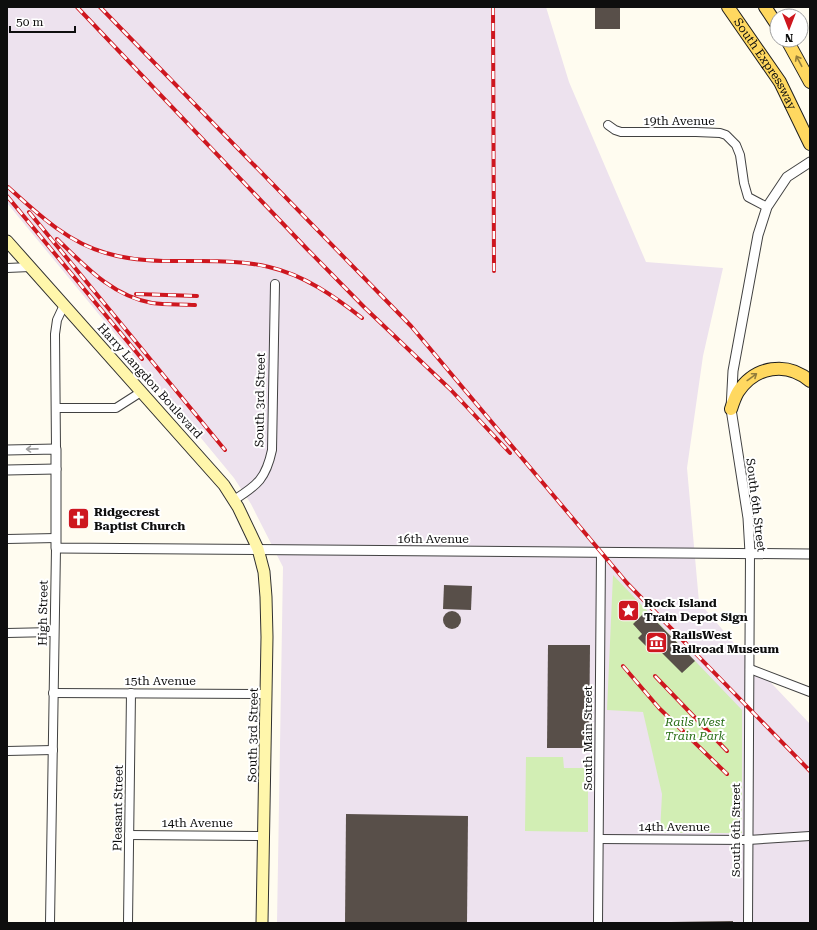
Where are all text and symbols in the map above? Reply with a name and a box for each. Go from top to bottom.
scale bar [10,8,75,34]
north arrow [769,8,809,48]
text: 50 m [16,15,43,29]
street label: South Expressway [731,15,800,113]
text: N [784,31,793,44]
one-way arrow [795,55,802,67]
street label: 19th Avenue [643,114,715,128]
street label: Harry Langdon Boulevard [95,321,205,441]
street label: South 3rd Street [252,352,268,447]
one-way arrow [747,373,758,382]
one-way arrow [26,446,39,453]
street label: South 6th Street [743,457,769,553]
place label: Ridgecrest Baptist Church [94,505,185,533]
church icon: Ridgecrest Baptist Church [65,506,91,532]
street label: 16th Avenue [397,532,469,546]
street label: High Street [35,579,51,646]
place label: Rock Island Train Depot Sign [644,596,748,624]
place icon: Rock Island Train Depot Sign [616,597,642,623]
place label: RailsWest Railroad Museum [672,628,779,656]
museum icon: RailsWest Railroad Museum [644,629,670,655]
street label: 15th Avenue [124,674,196,688]
street label: South Main Street [581,685,595,790]
street label: South 3rd Street [245,687,261,782]
park label: Rails West Train Park [664,715,726,743]
street label: Pleasant Street [110,764,126,851]
street label: South 6th Street [729,782,743,877]
street label: 14th Avenue [161,816,233,830]
street label: 14th Avenue [638,820,710,834]

